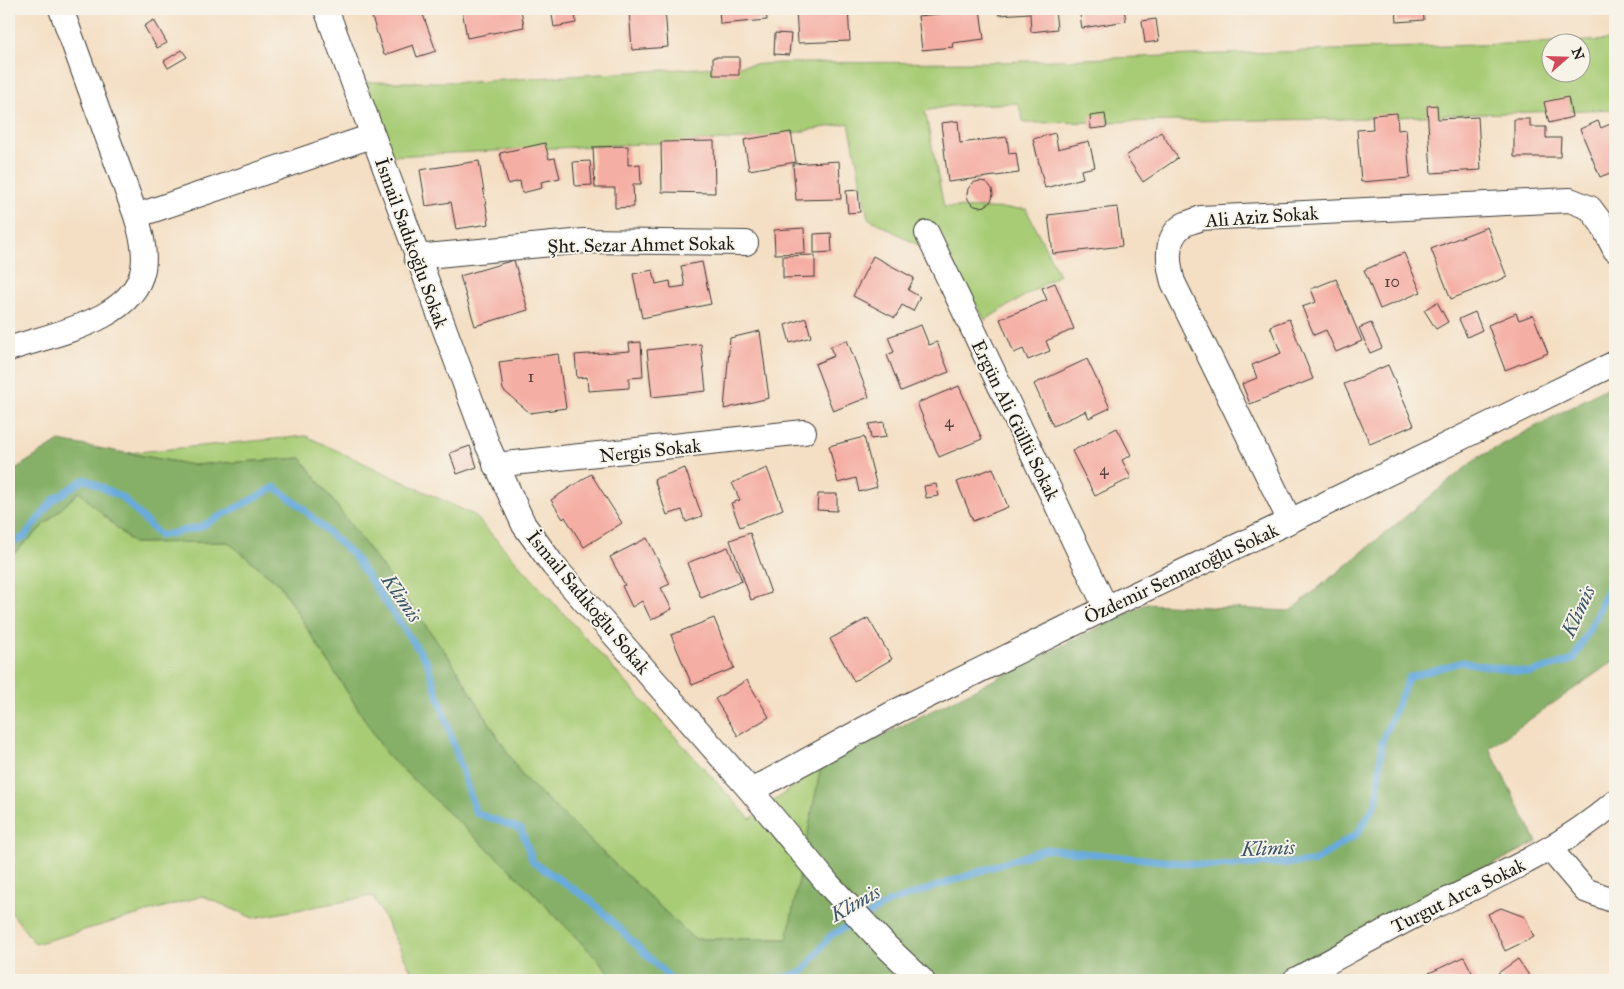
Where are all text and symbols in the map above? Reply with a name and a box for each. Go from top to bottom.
north arrow [1542,32,1592,82]
text: N [1568,45,1588,62]
street label: İsmail Sadıkoğlu Sokak [369,155,453,332]
street label: Ali Aziz Sokak [1204,201,1319,232]
street label: Şht. Sezar Ahmet Sokak [547,231,735,258]
house number: 10 [1384,272,1400,291]
street label: Ergün Ali Güllü Sokak [966,336,1065,505]
house number: 1 [528,367,534,386]
house number: 4 [945,412,955,431]
street label: Nergis Sokak [598,434,702,468]
house number: 4 [1100,460,1110,479]
street label: Özdemir Sennaroğlu Sokak [1080,518,1283,630]
street label: İsmail Sadıkoğlu Sokak [521,526,655,679]
water label: Klimis [376,568,428,628]
water label: Klimis [1555,581,1601,641]
water label: Klimis [1240,835,1296,861]
street label: Turgut Arca Sokak [1387,853,1530,939]
water label: Klimis [825,879,885,927]

